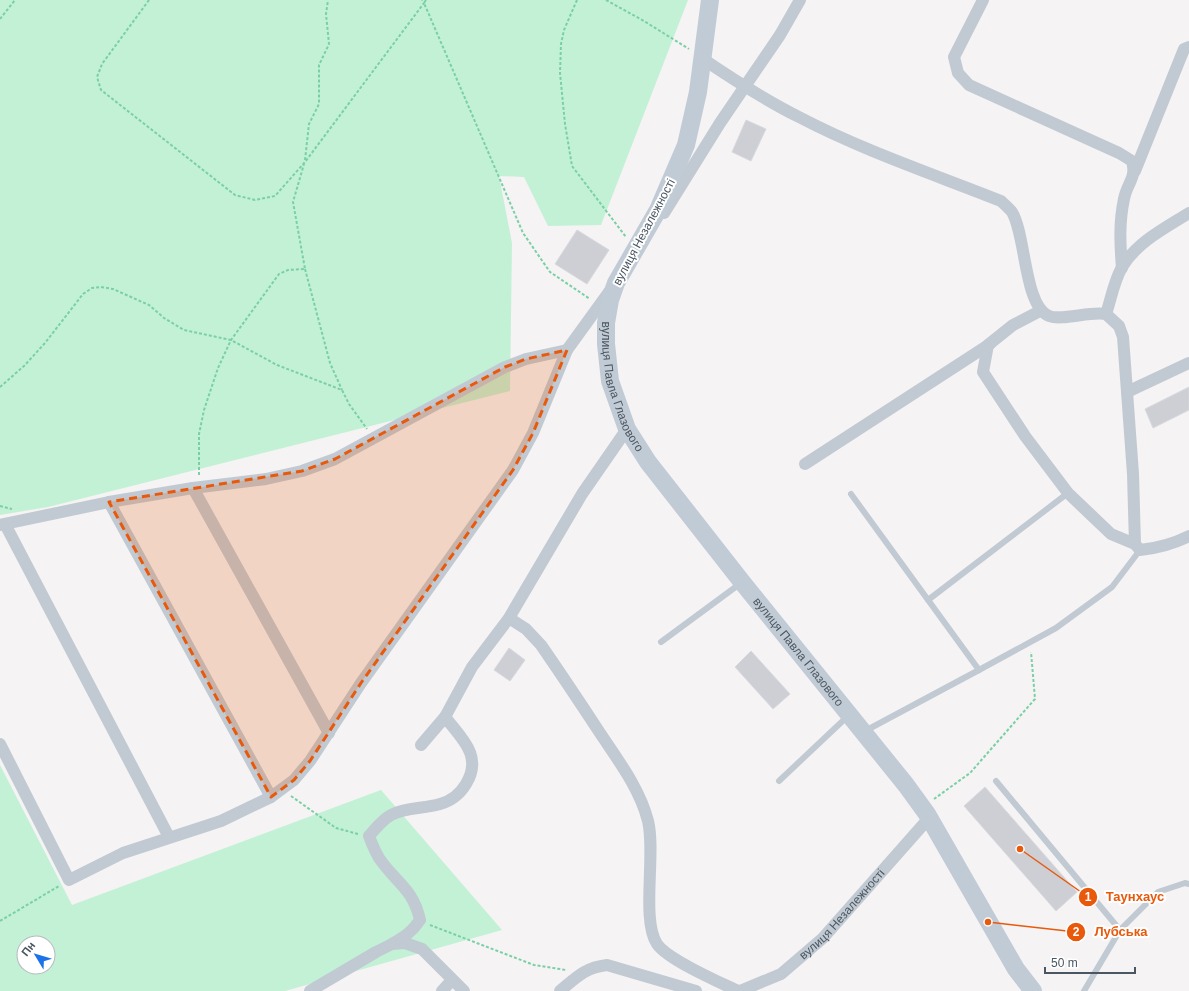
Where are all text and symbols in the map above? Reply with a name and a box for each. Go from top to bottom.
street label: вулиця Незалежності [610,176,678,288]
street label: вулиця Павла Глазового [599,322,647,454]
street label: вулиця Павла Глазового [750,595,847,709]
street label: вулиця Незалежності [796,866,888,962]
callout: Таунхаус [1078,884,1172,909]
text: Таунхаус [1106,889,1164,904]
text: 1 [1085,890,1092,904]
callout: Лубська [1066,919,1155,944]
text: Лубська [1094,924,1148,939]
text: 2 [1073,925,1080,939]
north arrow [16,935,56,975]
text: Пн [19,939,37,958]
scale bar [1045,949,1135,975]
text: 50 m [1051,956,1078,970]

